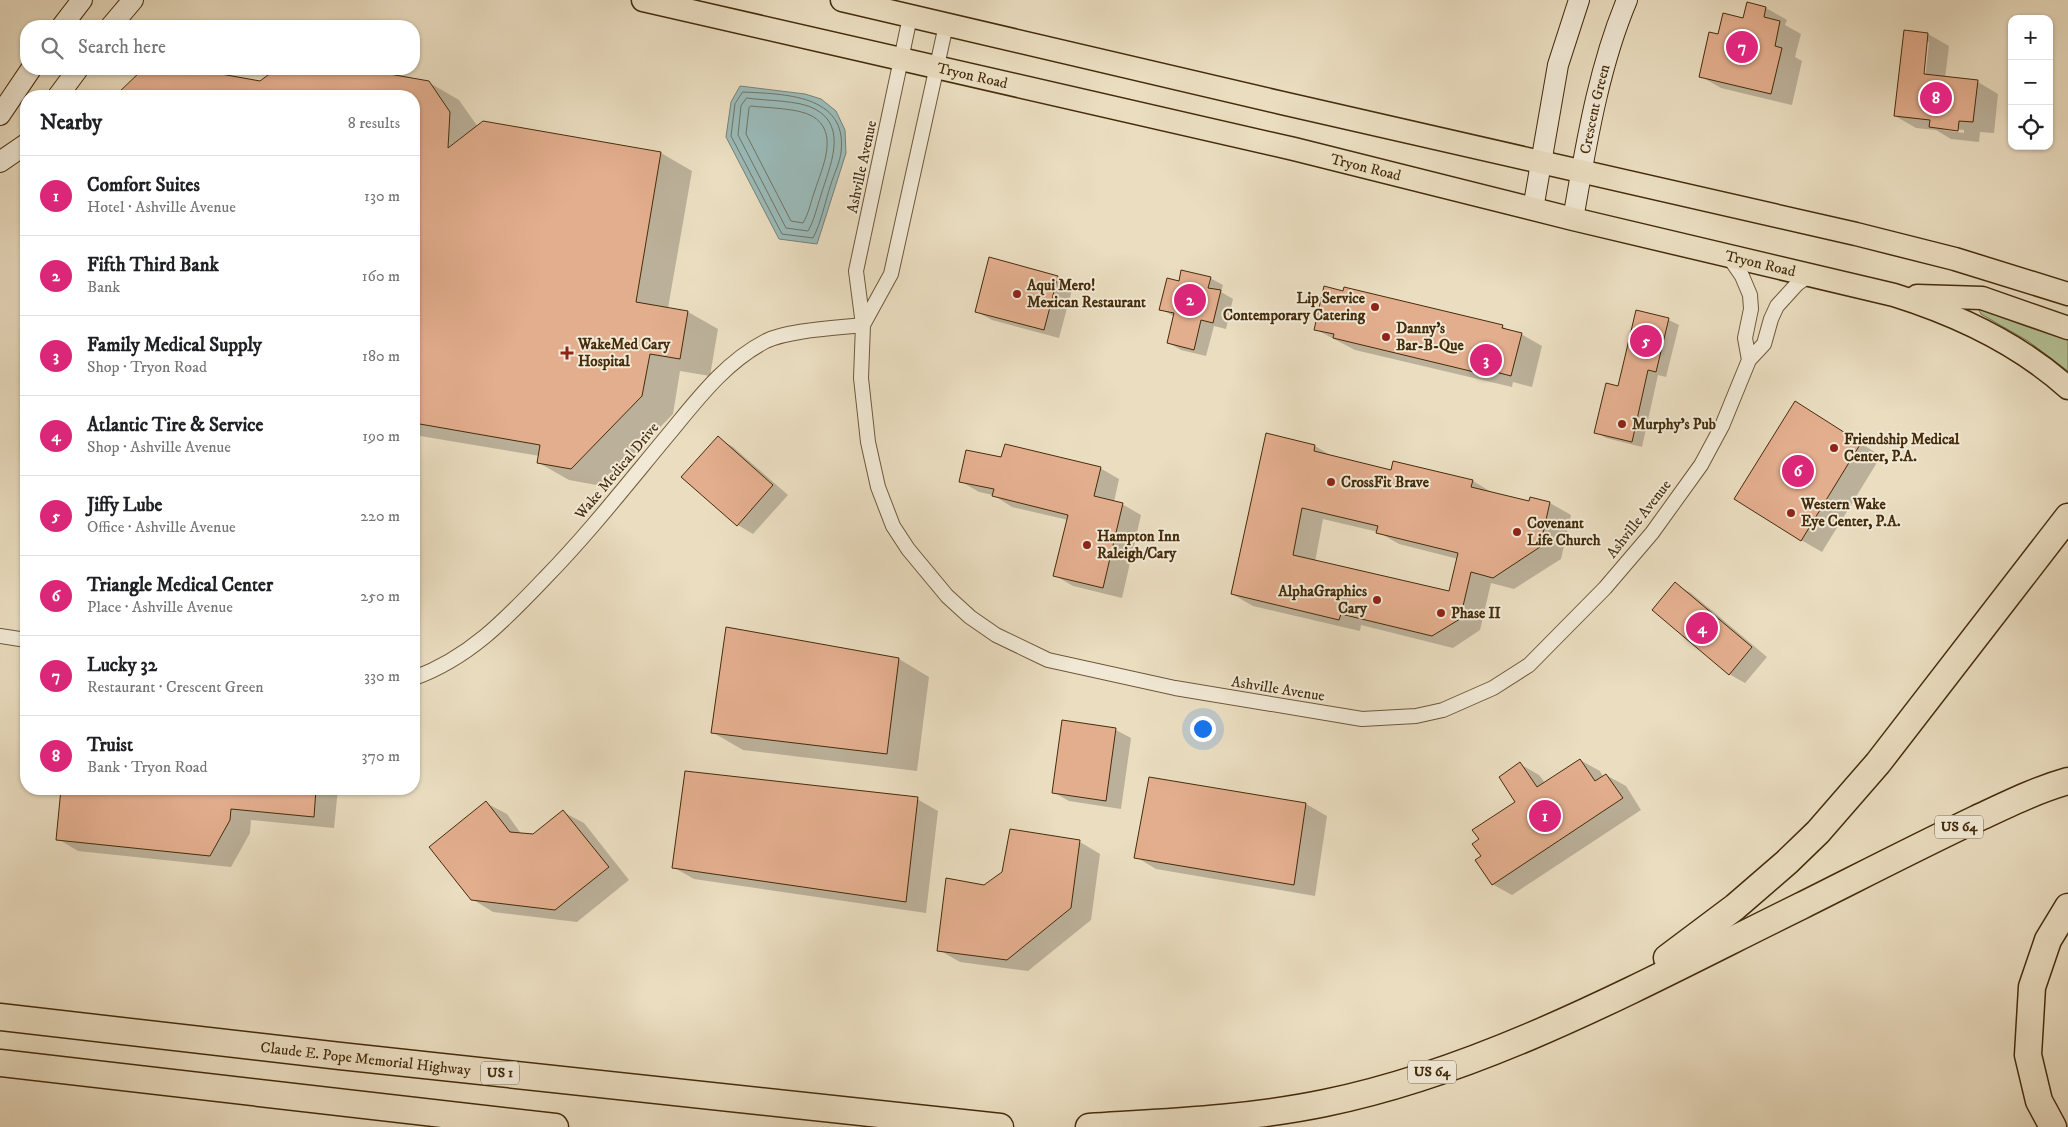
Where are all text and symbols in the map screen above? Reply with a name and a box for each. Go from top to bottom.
map controls [2008,15,2053,150]
button: + [2008,15,2053,60]
search box [20,20,420,75]
pin: 7 [1726,28,1758,66]
icon: search [38,34,66,62]
text: Search here [78,36,166,59]
street label: Tryon Road [935,58,1010,93]
button: − [2008,60,2053,105]
street label: Crescent Green [1575,62,1614,156]
pin: 8 [1920,79,1952,117]
button: locate [2008,105,2053,150]
text: Nearby [40,110,102,136]
text: 8 results [348,113,400,133]
street label: Ashville Avenue [843,119,881,215]
street label: Tryon Road [1329,149,1404,185]
text: Comfort Suites [87,174,200,197]
text: 1 [53,186,59,206]
text: 130 m [364,186,400,206]
text: Hotel · Ashville Avenue [87,197,236,217]
street label: Tryon Road [1723,246,1798,281]
text: Fifth Third Bank [87,254,219,277]
text: 2 [52,266,60,286]
text: 160 m [362,266,400,286]
place label: Aqui Mero! Mexican Restaurant [1026,276,1146,312]
text: Bank [87,277,120,297]
pin: 2 [1174,281,1206,319]
marker: Aqui Mero! Mexican Restaurant [1011,288,1023,300]
place label: Lip Service Contemporary Catering [1223,289,1366,325]
marker: Lip Service Contemporary Catering [1369,301,1381,313]
place label: Danny's Bar-B-Que [1396,319,1464,355]
pin: 5 [1630,322,1662,360]
marker: Danny's Bar-B-Que [1380,331,1392,343]
text: Family Medical Supply [87,334,262,357]
place label: WakeMed Cary Hospital [577,335,671,371]
pin: 3 [1470,341,1502,379]
text: 3 [53,346,59,366]
text: 180 m [362,346,400,366]
marker: WakeMed Cary Hospital [560,346,574,360]
text: Shop · Tryon Road [87,357,207,377]
text: Atlantic Tire & Service [87,414,263,437]
place label: Murphy's Pub [1632,415,1716,434]
marker: Murphy's Pub [1616,418,1628,430]
street label: Wake Medical Drive [570,419,663,524]
text: 4 [51,426,61,446]
text: 190 m [362,426,400,446]
place label: Friendship Medical Center, P.A. [1844,430,1960,466]
text: Shop · Ashville Avenue [87,437,231,457]
marker: Friendship Medical Center, P.A. [1828,442,1840,454]
pin: 6 [1782,452,1814,490]
place label: CrossFit Brave [1341,473,1430,492]
marker: CrossFit Brave [1325,476,1337,488]
street label: Ashville Avenue [1602,476,1676,562]
text: Jiffy Lube [87,494,162,517]
place label: Western Wake Eye Center, P.A. [1800,495,1901,531]
text: 5 [52,506,60,526]
text: 220 m [360,506,400,526]
marker: Western Wake Eye Center, P.A. [1785,507,1797,519]
place label: Covenant Life Church [1527,514,1601,550]
text: Office · Ashville Avenue [87,517,236,537]
marker: Covenant Life Church [1511,526,1523,538]
place label: Hampton Inn Raleigh/Cary [1097,527,1180,563]
marker: Hampton Inn Raleigh/Cary [1081,539,1093,551]
text: Triangle Medical Center [87,574,273,597]
place label: AlphaGraphics Cary [1277,582,1368,618]
text: 6 [52,586,60,606]
text: 250 m [360,586,400,606]
marker: AlphaGraphics Cary [1371,594,1383,606]
text: Place · Ashville Avenue [87,597,233,617]
place label: Phase II [1451,604,1501,623]
marker: Phase II [1435,607,1447,619]
pin: 4 [1686,609,1718,647]
text: Lucky 32 [87,654,157,677]
text: 7 [52,666,60,686]
text: 330 m [364,666,400,686]
street label: Ashville Avenue [1230,672,1326,706]
text: Restaurant · Crescent Green [87,677,264,697]
your location [1190,716,1216,742]
text: Truist [87,734,133,757]
text: 8 [52,746,60,766]
text: 370 m [362,746,400,766]
text: Bank · Tryon Road [87,757,208,777]
pin: 1 [1529,797,1561,835]
road number: US 64 [1935,816,1983,839]
street label: Claude E. Pope Memorial Highway [259,1037,473,1080]
road number: US 64 [1408,1060,1456,1084]
road number: US 1 [481,1062,519,1084]

